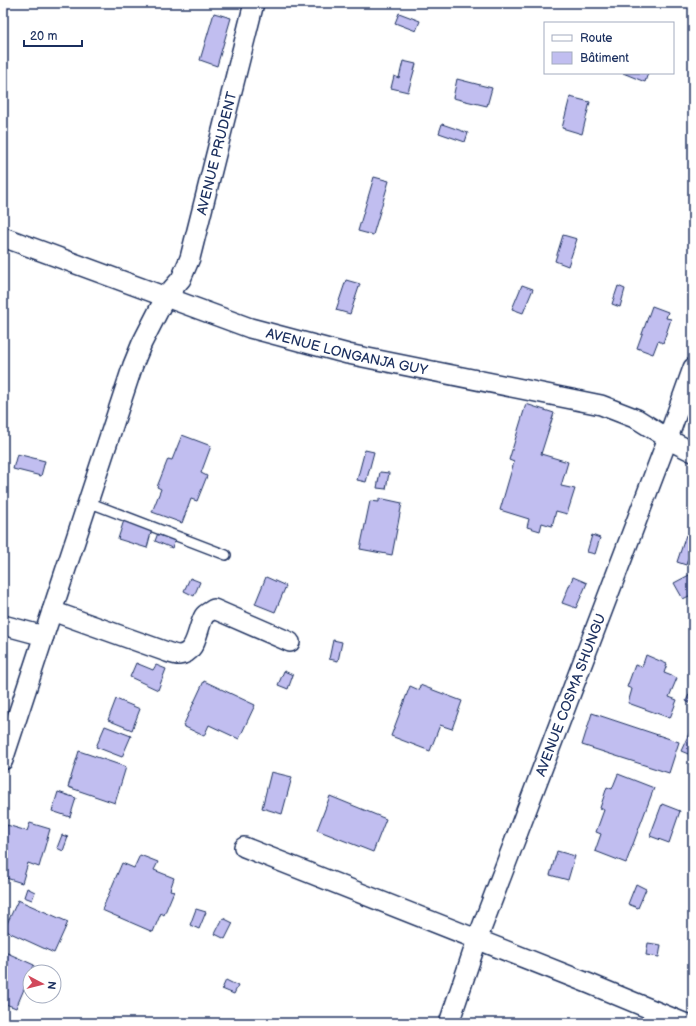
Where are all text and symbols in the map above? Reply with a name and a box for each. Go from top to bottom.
scale bar [24,22,82,48]
legend [544,22,674,74]
text: 20 m [30,29,57,44]
text: Route [580,31,612,46]
text: Bâtiment [580,51,629,66]
street label: AVENUE PRUDENT [193,89,241,217]
street label: AVENUE LONGANJA GUY [264,325,430,379]
street label: AVENUE COSMA SHUNGU [532,611,609,779]
north arrow [22,964,62,1004]
text: N [44,980,58,990]

